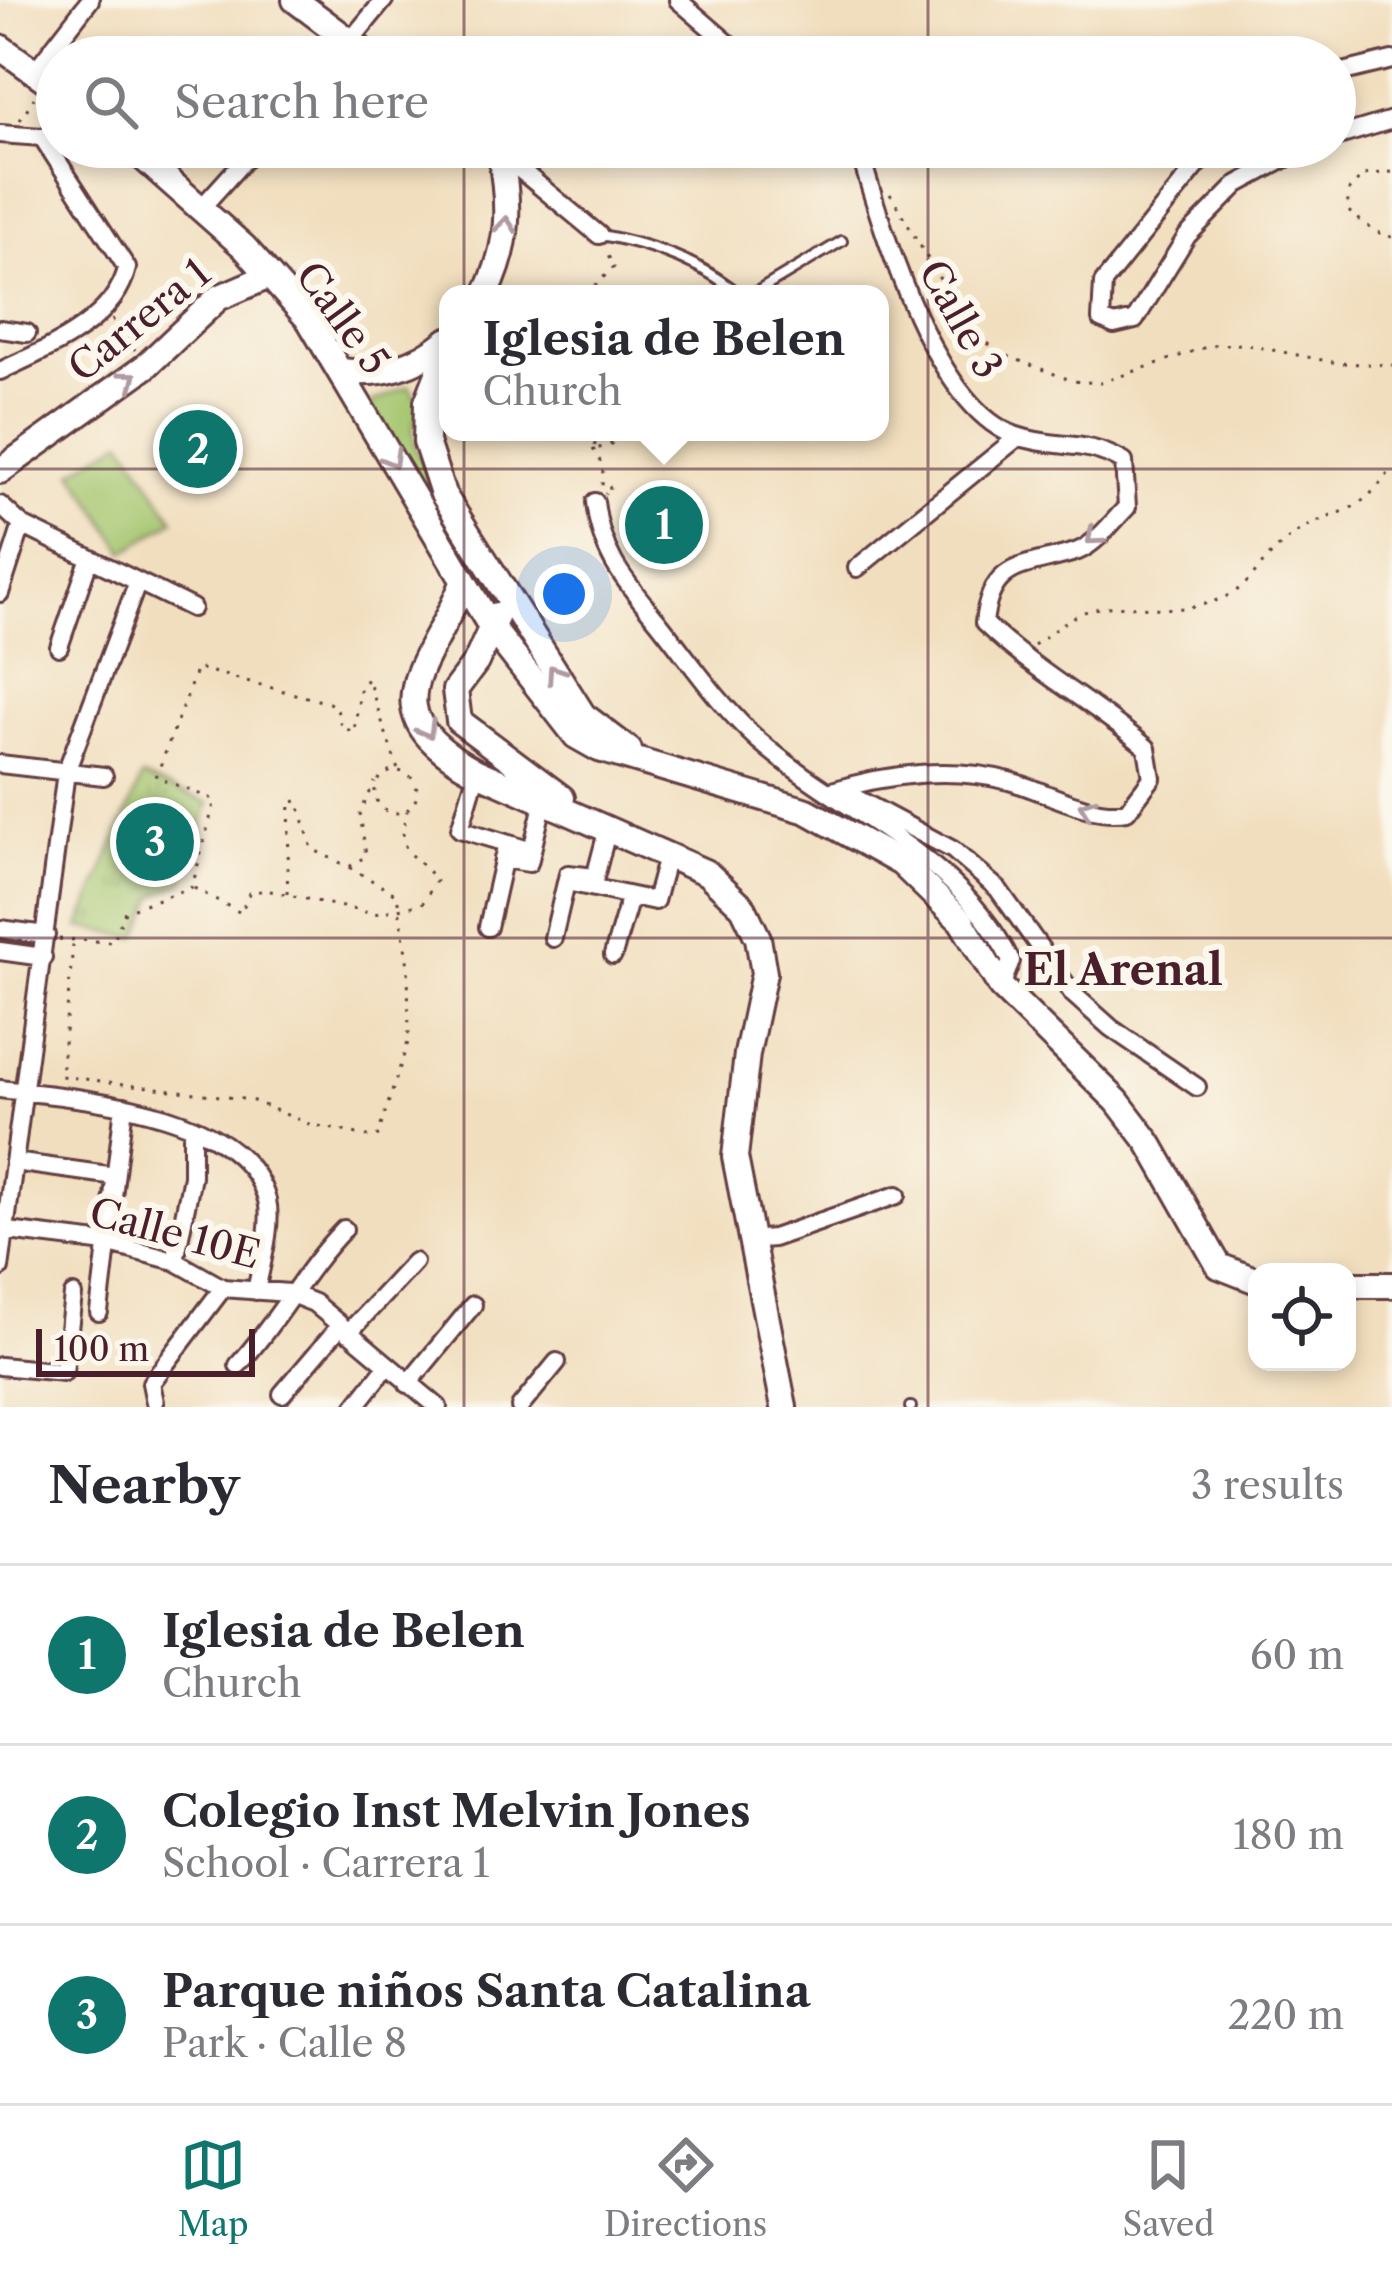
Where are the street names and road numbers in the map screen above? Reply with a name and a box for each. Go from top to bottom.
street label: Carrera 1 [59,248,219,392]
street label: Calle 5 [286,252,400,384]
street label: Calle 3 [909,252,1013,386]
street label: Calle 10E [85,1187,265,1279]

